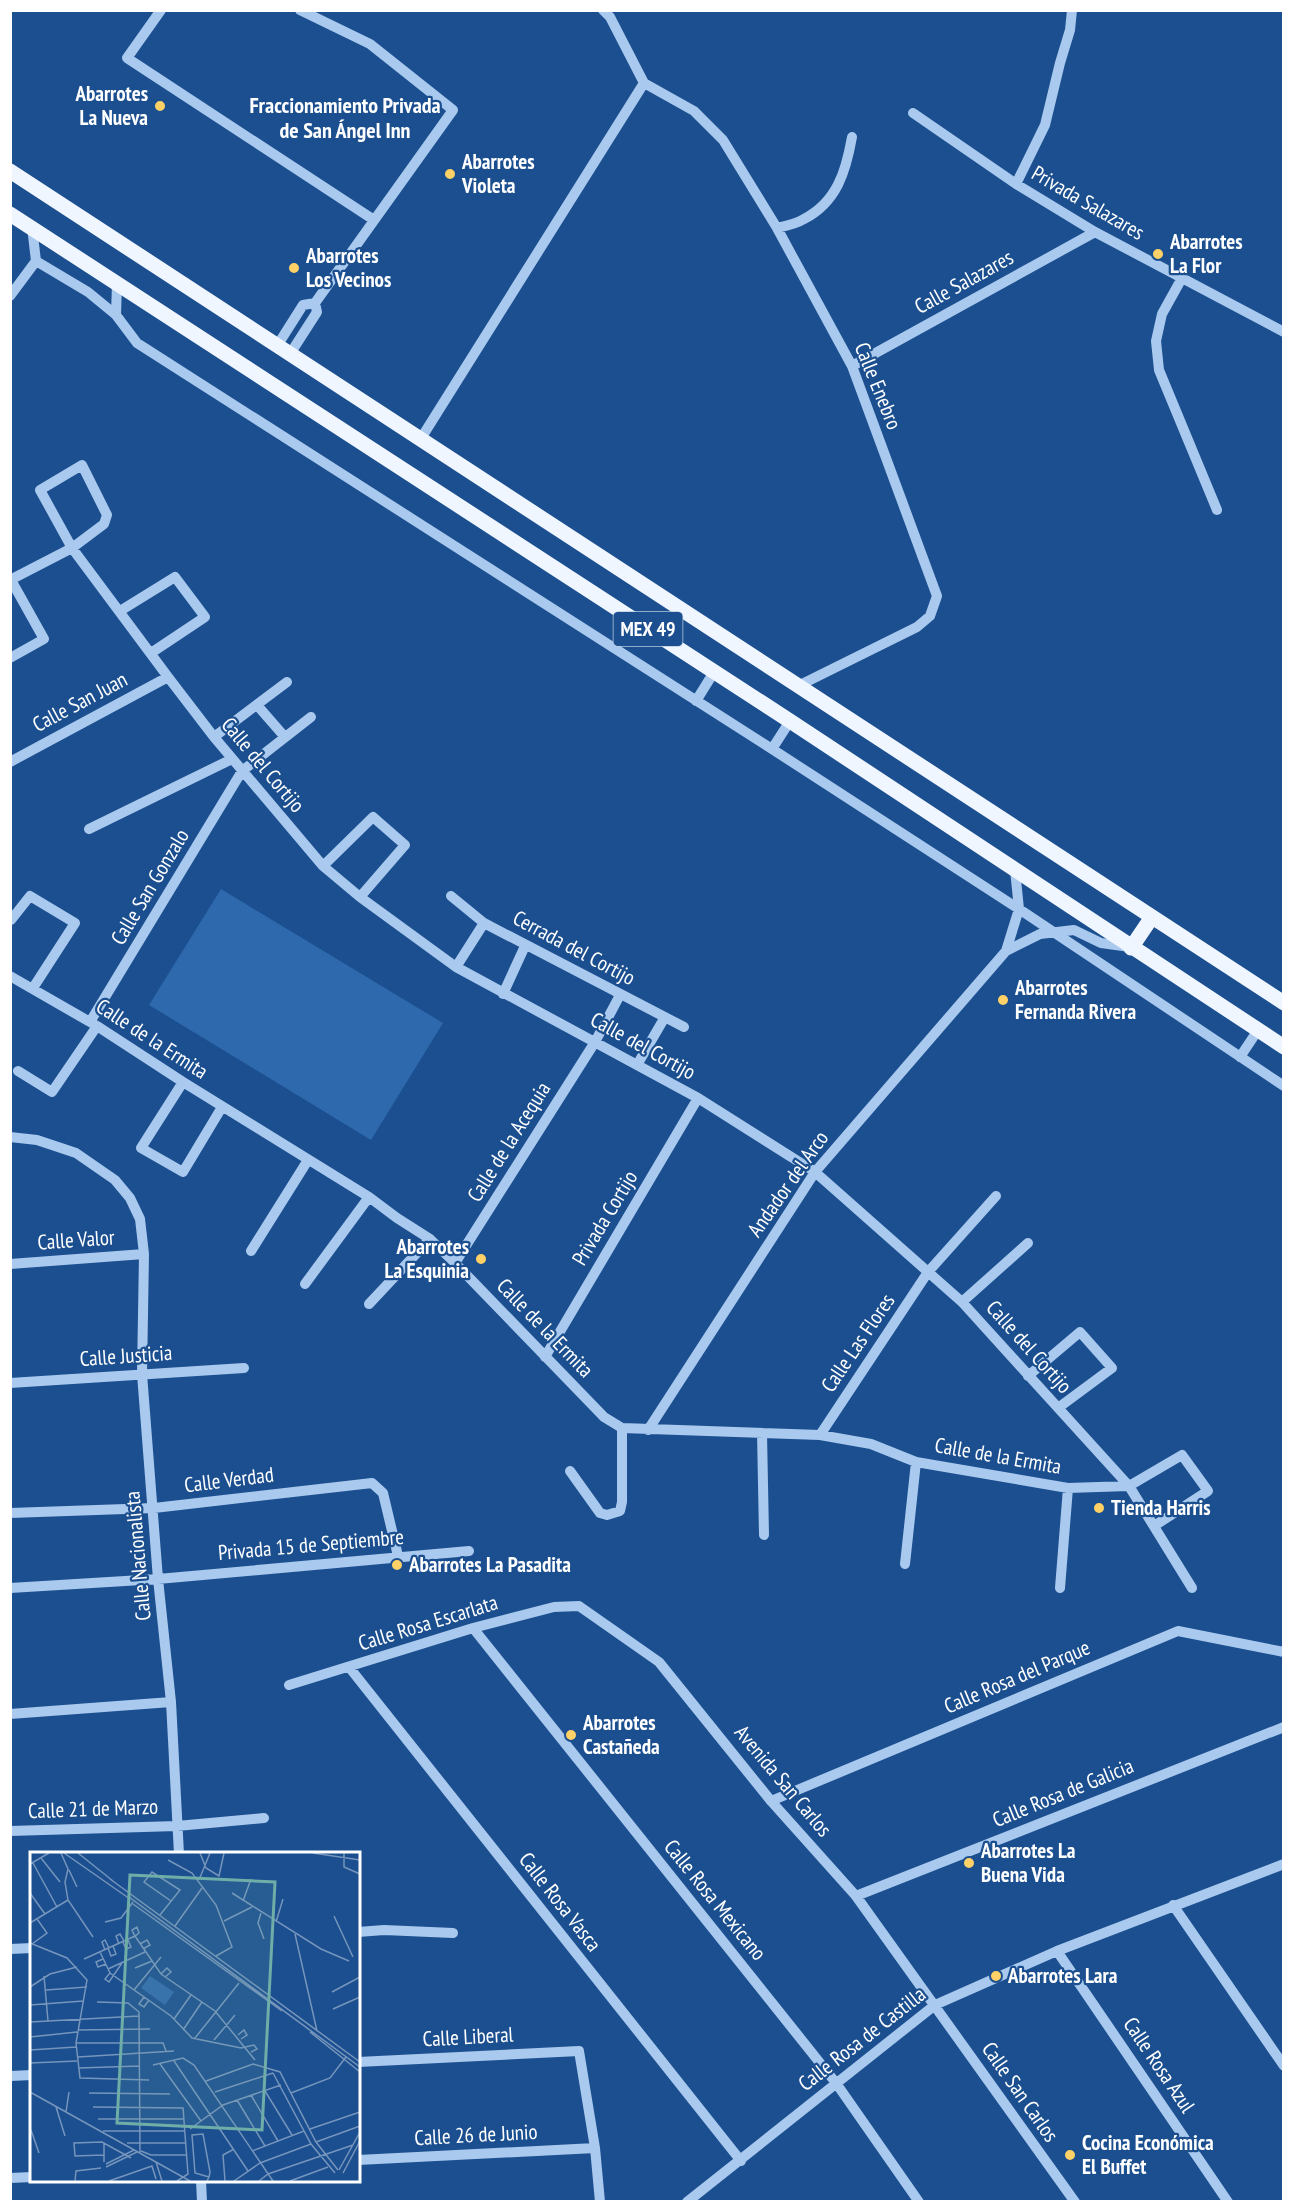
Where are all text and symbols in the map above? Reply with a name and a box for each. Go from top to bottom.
place label: Abarrotes La Nueva [74,80,148,131]
district label: Fraccionamiento Privada de San Ángel Inn [249,91,441,144]
marker: Abarrotes La Nueva [153,99,167,113]
place label: Abarrotes Violeta [461,148,535,199]
street label: Privada Salazares [1027,159,1150,246]
marker: Abarrotes Violeta [443,167,457,181]
place label: Abarrotes La Flor [1169,228,1243,279]
place label: Abarrotes Los Vecinos [305,242,391,293]
street label: Calle Salazares [910,243,1018,320]
marker: Abarrotes La Flor [1151,247,1165,261]
marker: Abarrotes Los Vecinos [287,261,301,275]
street label: Calle Enebro [849,338,908,433]
road number: MEX 49 [614,612,682,646]
street label: Calle San Juan [28,665,132,738]
street label: Calle del Cortijo [216,712,311,818]
street label: Calle San Gonzalo [104,824,195,950]
street label: Cerrada del Cortijo [508,904,640,991]
place label: Abarrotes Fernanda Rivera [1014,974,1136,1025]
street label: Calle de la Ermita [91,992,213,1085]
marker: Abarrotes Fernanda Rivera [996,993,1010,1007]
street label: Calle del Cortijo [586,1006,701,1086]
street label: Calle de la Acequia [461,1077,556,1207]
street label: Andador del Arco [741,1125,834,1242]
street label: Privada Cortijo [566,1165,643,1270]
street label: Calle Valor [37,1223,116,1256]
place label: Abarrotes La Esquinia [385,1233,469,1284]
marker: Abarrotes La Esquinia [474,1252,488,1266]
street label: Calle de la Ermita [491,1272,599,1383]
street label: Calle Las Flores [815,1288,900,1397]
street label: Calle del Cortijo [981,1295,1078,1399]
street label: Calle Justicia [79,1339,173,1372]
street label: Calle de la Ermita [933,1431,1063,1480]
street label: Calle Verdad [183,1461,275,1498]
street label: Calle Nacionalista [118,1490,157,1622]
place label: Tienda Harris [1111,1494,1211,1521]
marker: Tienda Harris [1092,1501,1106,1515]
street label: Privada 15 de Septiembre [217,1523,405,1566]
place label: Abarrotes La Pasadita [408,1551,571,1578]
marker: Abarrotes La Pasadita [390,1558,404,1572]
street label: Calle Rosa Escarlata [355,1589,501,1657]
street label: Calle Rosa del Parque [940,1634,1094,1719]
place label: Abarrotes Castañeda [582,1709,660,1760]
street label: Avenida San Carlos [729,1719,838,1842]
marker: Abarrotes Castañeda [564,1728,578,1742]
street label: Calle Rosa de Galicia [988,1752,1137,1833]
street label: Calle 21 de Marzo [27,1793,158,1824]
street label: Calle Rosa Mexicano [658,1834,772,1966]
place label: Abarrotes La Buena Vida [980,1837,1076,1888]
street label: Calle Rosa Vasca [513,1847,608,1957]
inset map [30,1852,360,2182]
marker: Abarrotes La Buena Vida [962,1856,976,1870]
place label: Abarrotes Lara [1007,1962,1118,1989]
marker: Abarrotes Lara [989,1969,1003,1983]
street label: Calle Rosa de Castilla [792,1980,931,2097]
street label: Calle Rosa Azul [1118,2012,1201,2118]
street label: Calle Liberal [422,2021,514,2052]
street label: Calle San Carlos [976,2036,1065,2147]
street label: Calle 26 de Junio [414,2118,538,2151]
place label: Cocina Económica El Buffet [1082,2129,1214,2180]
marker: Cocina Económica El Buffet [1063,2148,1077,2162]

